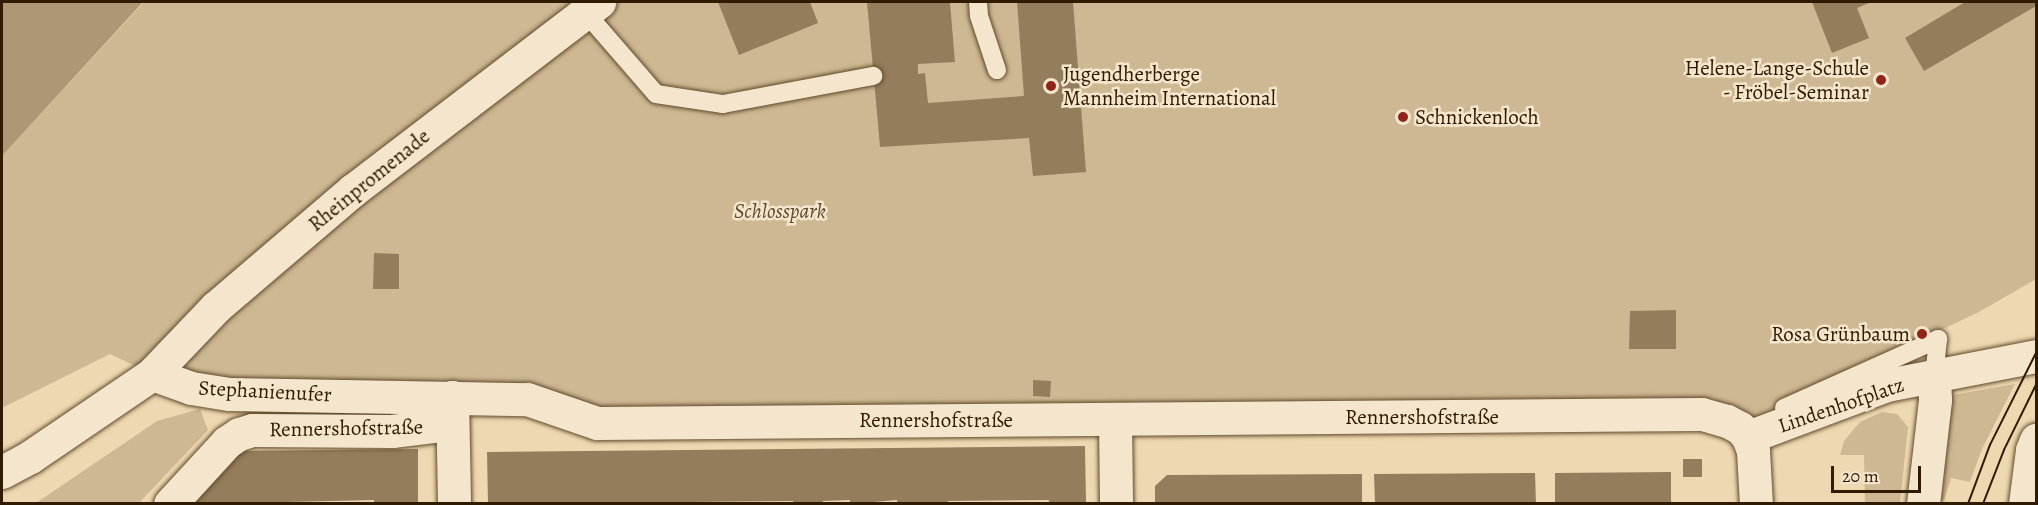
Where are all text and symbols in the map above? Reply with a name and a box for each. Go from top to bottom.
place label: Helene-Lange-Schule - Fröbel-Seminar [1685,55,1869,105]
place label: Jugendherberge Mannheim International [1063,61,1276,111]
marker: Helene-Lange-Schule - Fröbel-Seminar [1874,73,1888,87]
marker: Jugendherberge Mannheim International [1044,79,1058,93]
place label: Schnickenloch [1415,104,1539,130]
marker: Schnickenloch [1396,110,1410,124]
street label: Rheinpromenade [303,123,435,237]
park label: Schlosspark [734,198,826,224]
place label: Rosa Grünbaum [1771,321,1910,347]
marker: Rosa Grünbaum [1915,327,1929,341]
street label: Lindenhofplatz [1775,372,1907,438]
street label: Stephanienufer [198,375,332,407]
street label: Rennershofstraße [1345,404,1499,430]
street label: Rennershofstraße [859,407,1013,433]
street label: Rennershofstraße [269,414,423,442]
scale bar [1834,454,1924,492]
text: 20 m [1842,464,1879,488]

